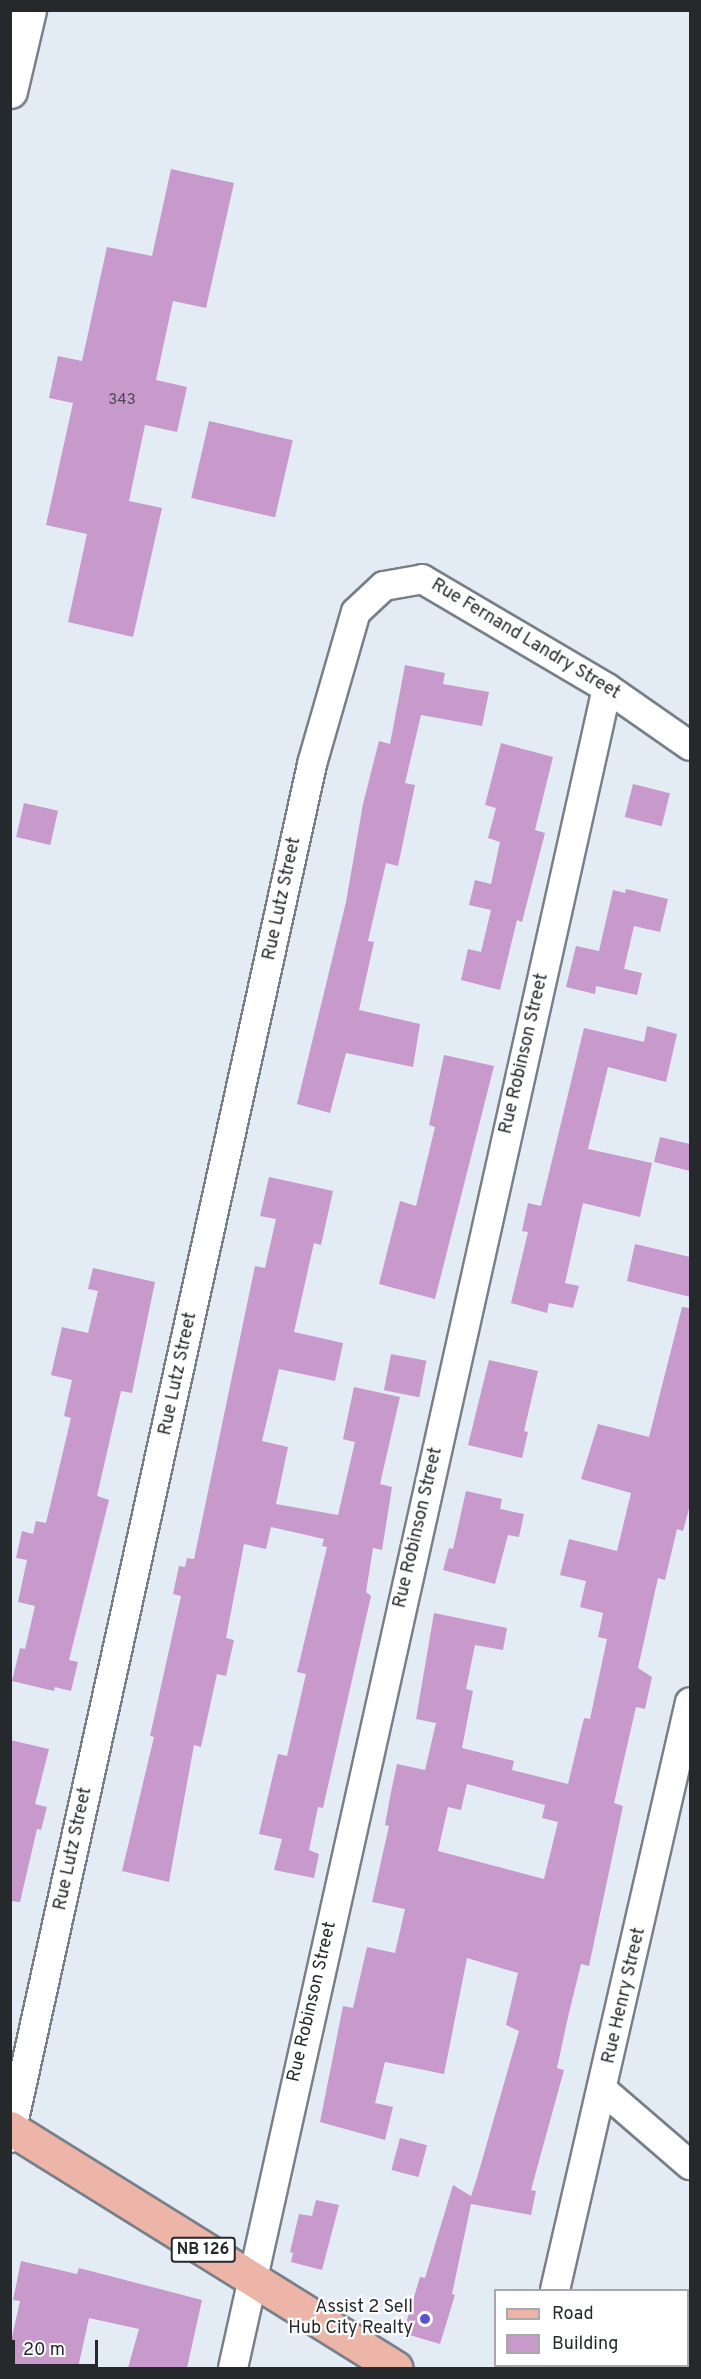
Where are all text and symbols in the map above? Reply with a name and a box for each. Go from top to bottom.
house number: 343 [108,392,136,410]
street label: Rue Fernand Landry Street [427,575,623,705]
street label: Rue Lutz Street [259,835,307,963]
street label: Rue Robinson Street [496,972,554,1136]
street label: Rue Lutz Street [155,1310,203,1438]
street label: Rue Robinson Street [390,1446,448,1610]
street label: Rue Lutz Street [50,1785,98,1913]
street label: Rue Robinson Street [284,1920,342,2084]
street label: Rue Henry Street [599,1926,651,2066]
road number: NB 126 [170,2237,236,2263]
legend [494,2289,689,2367]
place label: Assist 2 Sell Hub City Realty [288,2298,413,2340]
text: Road [552,2303,594,2326]
marker: Assist 2 Sell Hub City Realty [418,2312,432,2326]
scale bar [15,2328,100,2366]
text: Building [552,2333,618,2356]
text: 20 m [23,2339,65,2362]

